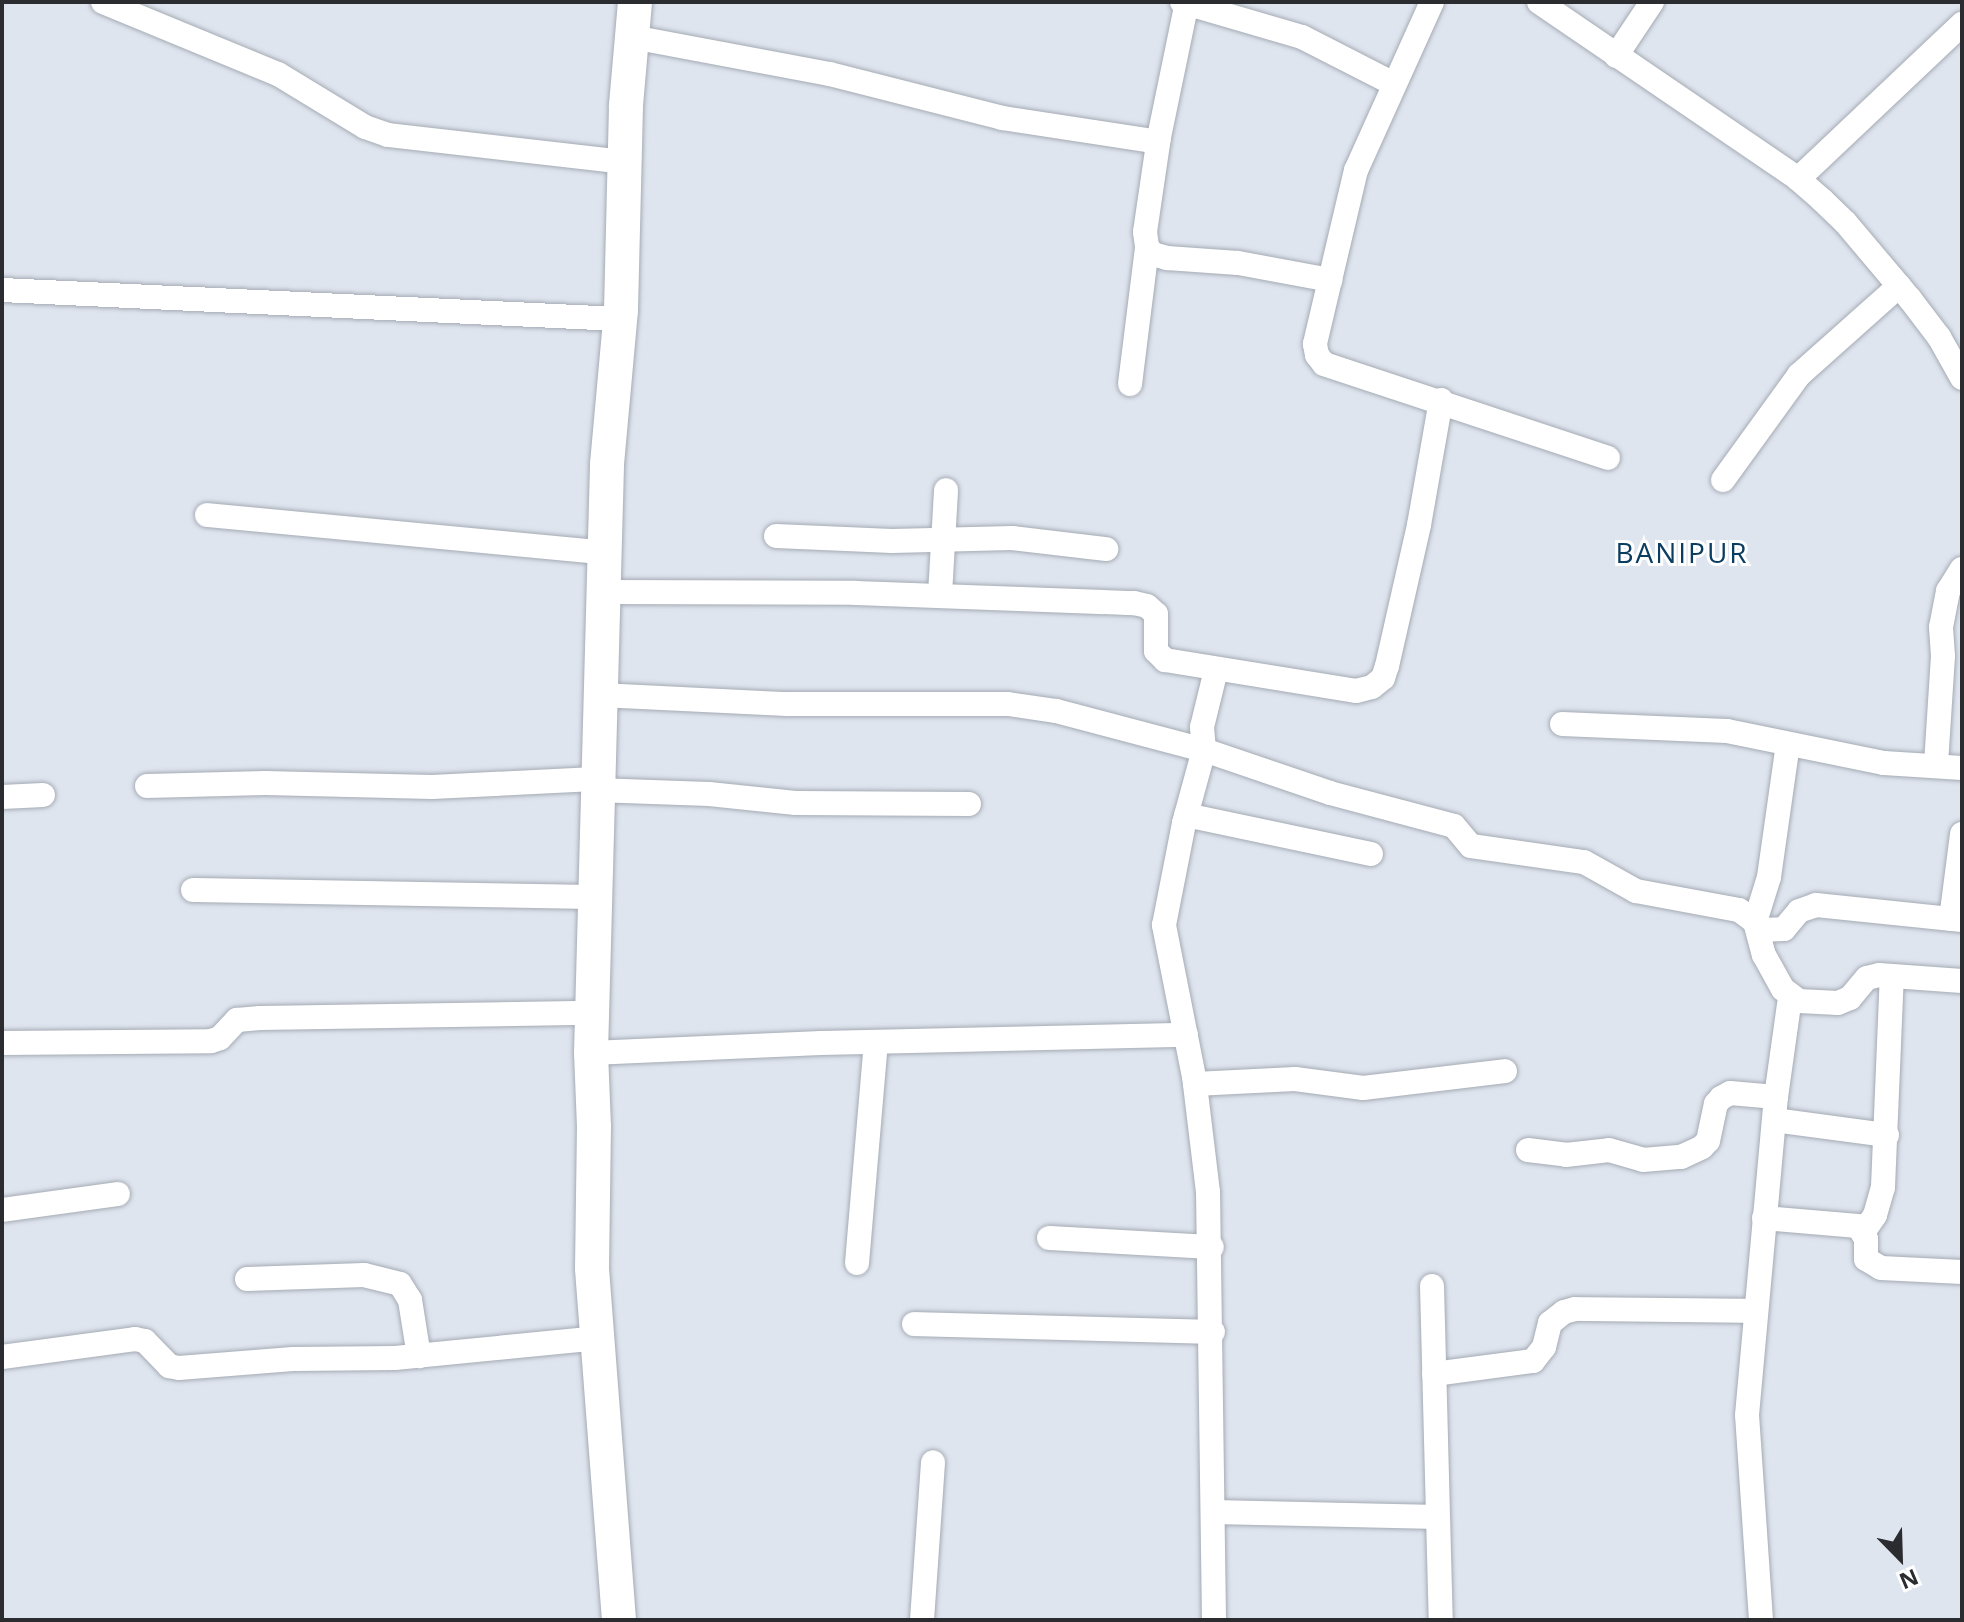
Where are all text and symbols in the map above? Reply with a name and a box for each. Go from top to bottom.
district label: BANIPUR [1615,535,1749,569]
north arrow [1860,1518,1940,1598]
text: N [1895,1563,1923,1597]

